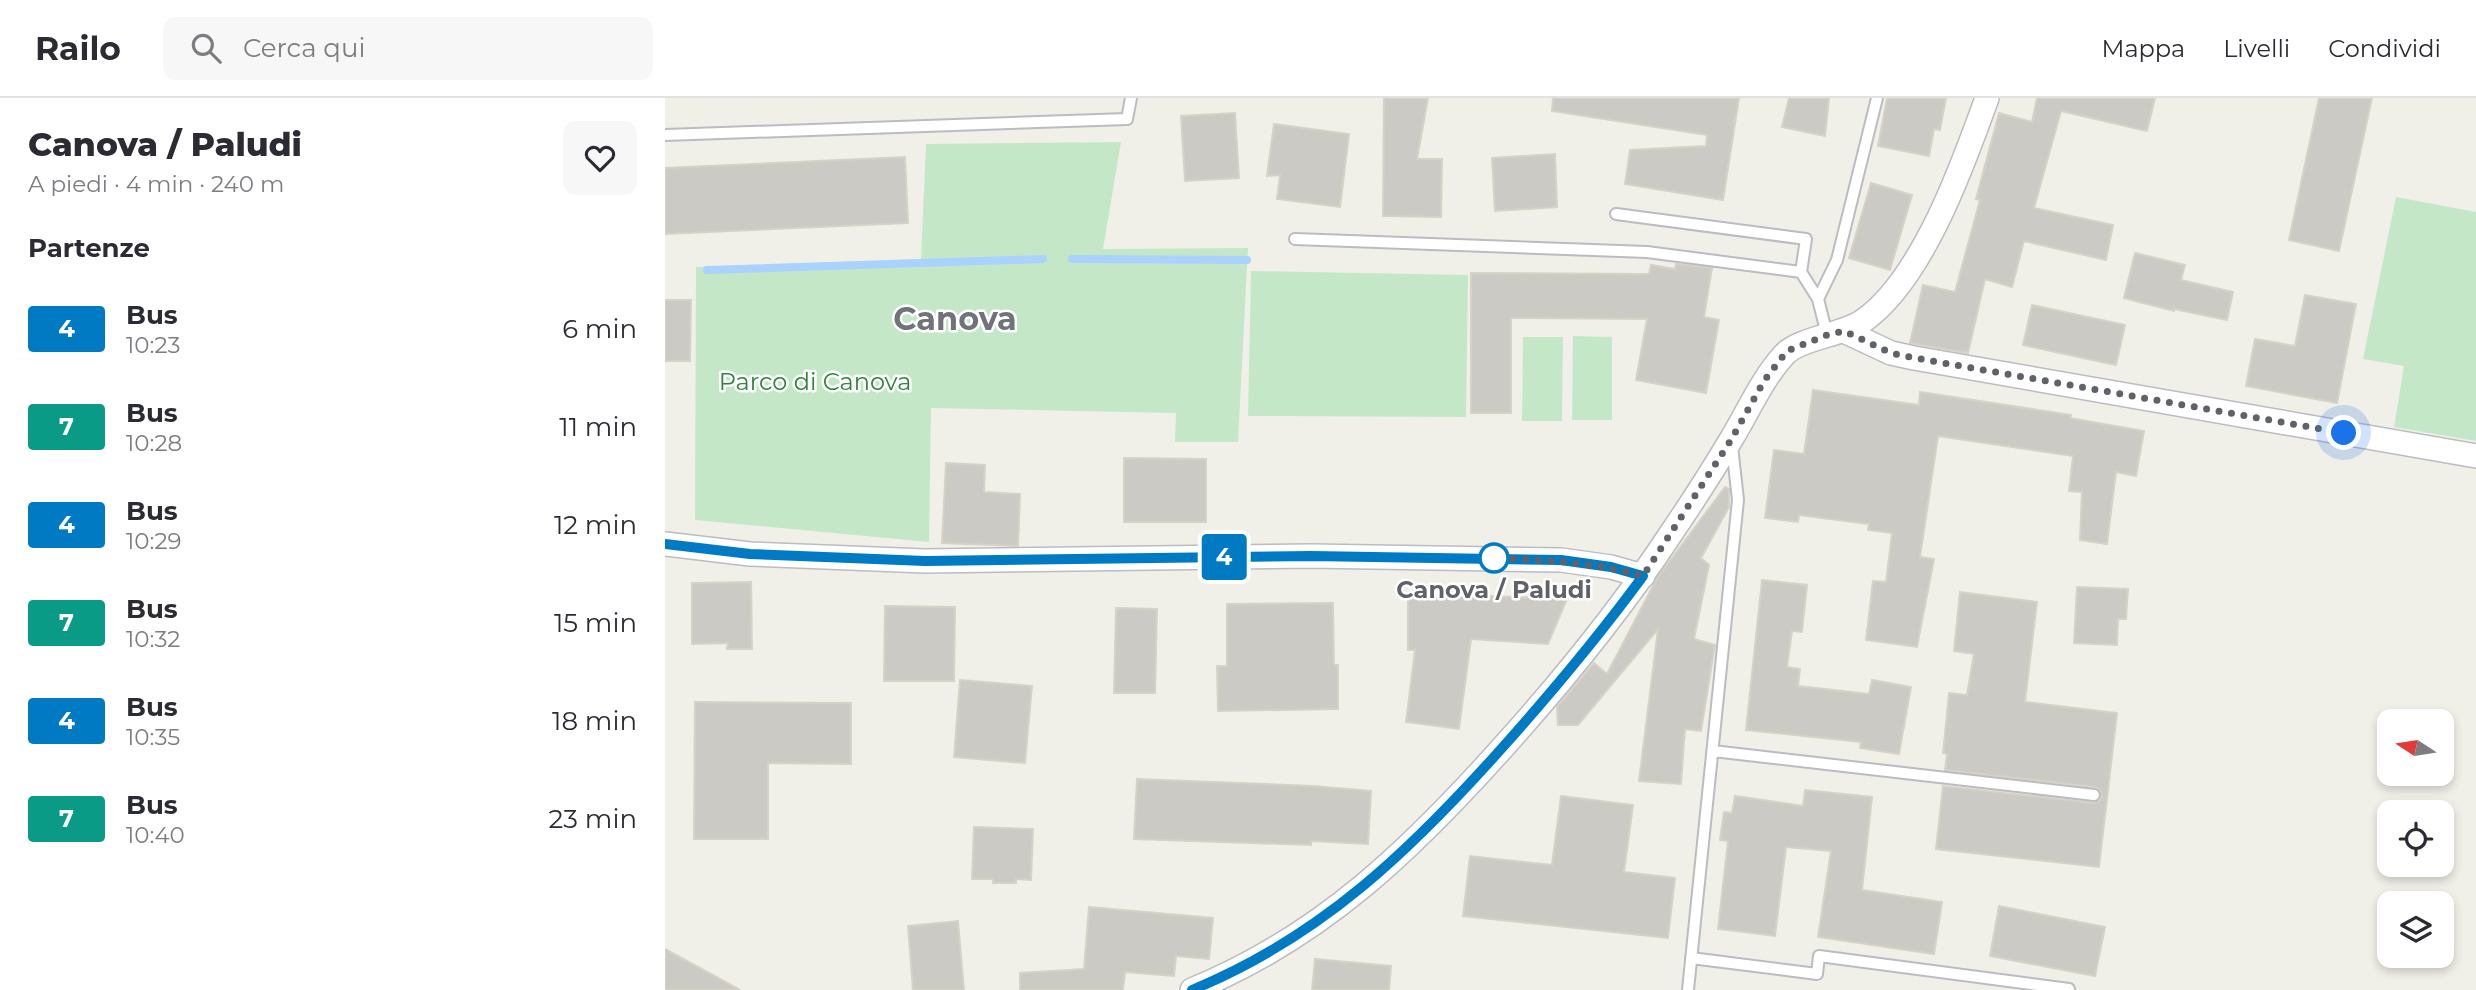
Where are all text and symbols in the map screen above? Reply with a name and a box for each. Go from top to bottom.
search box [163,17,653,80]
text: Railo [35,28,121,68]
icon: search [187,29,225,67]
text: Cerca qui [243,32,365,64]
text: Mappa [2102,34,2185,63]
text: Livelli [2223,34,2290,63]
text: Condividi [2328,34,2441,63]
button: heart [563,121,637,195]
text: Canova / Paludi [28,124,302,164]
text: A piedi · 4 min · 240 m [28,170,284,198]
text: Partenze [28,232,150,264]
text: Bus [126,299,178,331]
district label: Canova [893,299,1017,338]
text: 6 min [562,313,637,345]
text: 4 [58,314,75,343]
text: 10:23 [126,331,180,359]
park label: Parco di Canova [719,367,911,396]
text: Bus [126,397,178,429]
text: 11 min [559,411,637,443]
text: 7 [59,412,74,441]
your location [2326,415,2361,450]
text: 10:28 [126,429,182,457]
text: Bus [126,495,178,527]
text: 12 min [554,509,637,541]
text: 4 [58,510,75,539]
text: 10:29 [126,527,181,555]
line badge: 4 [1201,534,1247,580]
text: 4 [1216,542,1232,571]
marker: Canova / Paludi [1479,543,1509,573]
place label: Canova / Paludi [1396,575,1592,604]
text: Bus [126,593,178,625]
text: 15 min [554,607,637,639]
text: 7 [59,608,74,637]
text: 10:32 [126,625,180,653]
text: Bus [126,691,178,723]
text: 18 min [552,705,637,737]
text: 4 [58,706,75,735]
north arrow [2377,709,2453,786]
map controls [2377,709,2454,968]
text: 10:35 [126,723,180,751]
text: Bus [126,789,178,821]
button: locate [2377,800,2454,877]
text: 23 min [549,803,637,835]
text: 7 [59,804,74,833]
text: 10:40 [126,821,185,849]
button: layers [2377,891,2454,968]

